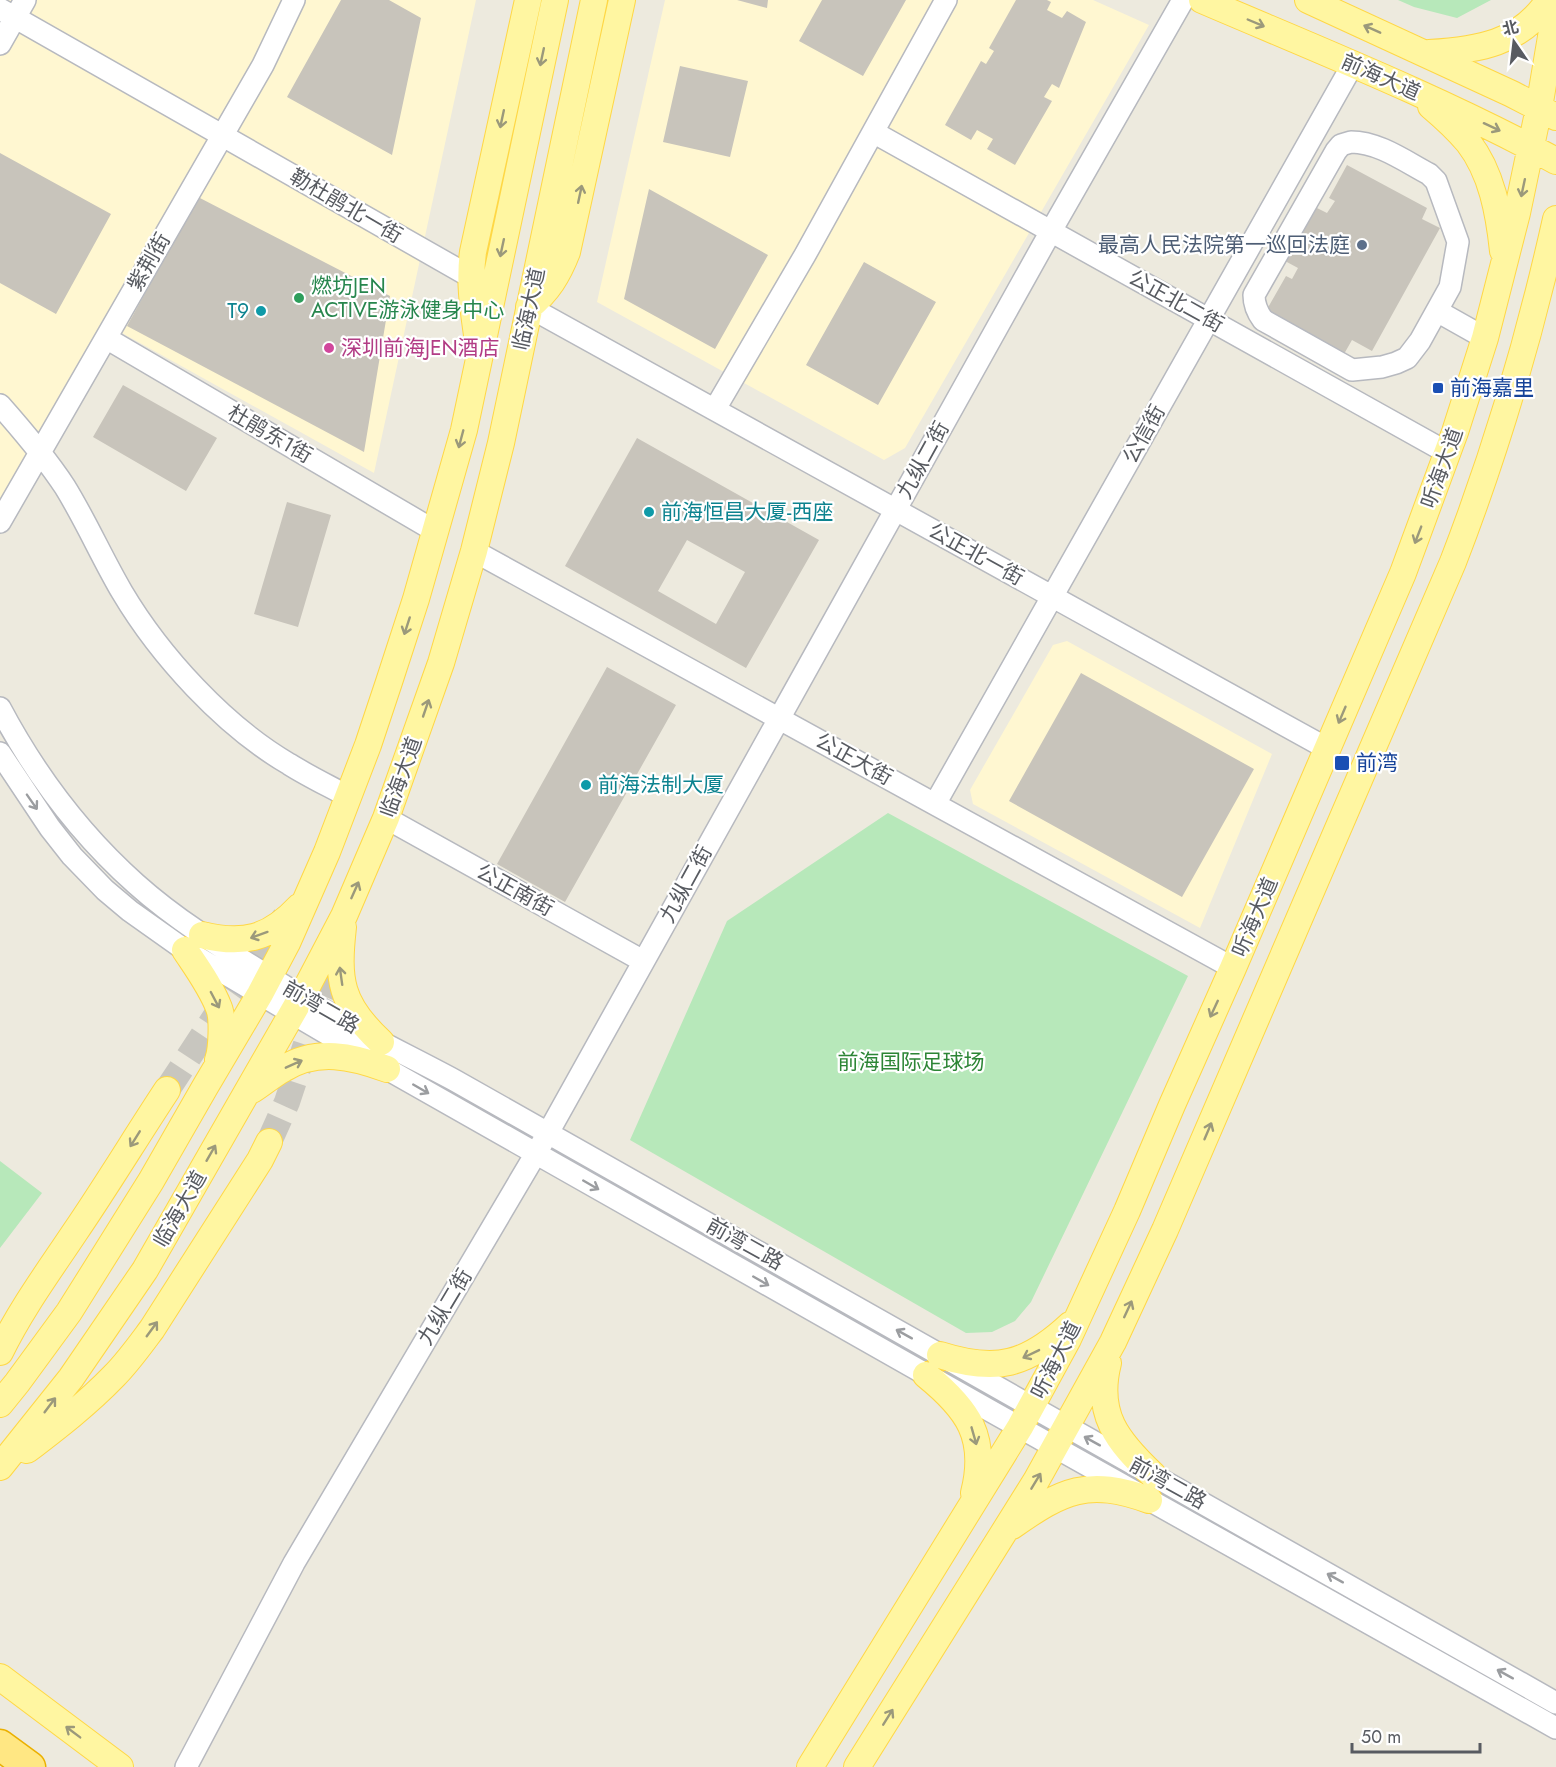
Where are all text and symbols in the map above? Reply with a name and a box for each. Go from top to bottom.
north arrow [1484,12,1544,72]
text: 北 [1500,15,1521,41]
one-way arrow [1246,18,1265,29]
one-way arrow [1364,23,1382,34]
street label: 前海大道 [1337,46,1425,108]
one-way arrow [536,47,548,66]
one-way arrow [496,108,507,128]
one-way arrow [1482,121,1500,133]
street label: 勒杜鹃北一街 [284,162,408,250]
one-way arrow [1517,178,1528,198]
one-way arrow [574,185,586,204]
street label: 紫荆街 [120,227,178,297]
place label: 最高人民法院第一巡回法庭 [1098,230,1350,260]
one-way arrow [496,238,507,257]
marker: 最高人民法院第一巡回法庭 [1355,238,1369,252]
street label: 公正北二街 [1123,262,1229,340]
street label: 临海大道 [506,265,552,353]
place label: 燃坊JEN ACTIVE游泳健身中心 [311,271,504,325]
marker: 燃坊JEN ACTIVE游泳健身中心 [292,291,306,305]
place label: T9 [227,296,249,326]
marker: T9 [254,304,268,318]
place label: 深圳前海JEN酒店 [341,333,500,363]
marker: 深圳前海JEN酒店 [322,341,336,355]
place label: 前海嘉里 [1450,373,1534,403]
marker: 前海嘉里 [1431,381,1445,395]
street label: 杜鹃东1街 [222,398,318,470]
street label: 公信街 [1116,399,1172,469]
street label: 九纵二街 [890,416,956,504]
street label: 听海大道 [1414,423,1470,513]
one-way arrow [455,429,466,448]
place label: 前海恒昌大厦-西座 [661,497,833,527]
marker: 前海恒昌大厦-西座 [642,505,656,519]
street label: 公正北一街 [923,515,1029,593]
one-way arrow [1411,526,1422,544]
one-way arrow [401,616,412,635]
one-way arrow [421,699,432,718]
one-way arrow [1336,706,1347,724]
street label: 公正大街 [810,726,898,792]
street label: 临海大道 [373,732,429,822]
place label: 前湾 [1356,748,1398,778]
marker: 前湾 [1333,754,1351,772]
place label: 前海法制大厦 [598,770,724,800]
marker: 前海法制大厦 [579,778,593,792]
one-way arrow [26,793,38,809]
street label: 九纵二街 [653,840,719,928]
street label: 公正南街 [471,857,559,923]
street label: 听海大道 [1225,872,1285,962]
one-way arrow [350,881,361,900]
one-way arrow [250,930,269,941]
one-way arrow [336,966,347,986]
street label: 前湾二路 [277,973,365,1041]
one-way arrow [209,991,221,1008]
one-way arrow [1208,1000,1220,1018]
park label: 前海国际足球场 [838,1047,985,1077]
one-way arrow [284,1058,302,1069]
one-way arrow [412,1083,429,1095]
one-way arrow [1203,1123,1214,1141]
one-way arrow [129,1130,141,1147]
one-way arrow [205,1145,217,1162]
street label: 临海大道 [146,1165,214,1253]
one-way arrow [582,1179,599,1191]
street label: 前湾二路 [701,1211,789,1277]
street label: 九纵二街 [411,1263,479,1351]
one-way arrow [751,1276,769,1287]
one-way arrow [1123,1301,1135,1319]
street label: 听海大道 [1024,1316,1088,1404]
one-way arrow [145,1321,158,1337]
one-way arrow [896,1328,913,1340]
one-way arrow [1022,1349,1040,1361]
one-way arrow [43,1398,56,1414]
one-way arrow [969,1426,980,1445]
one-way arrow [1084,1435,1101,1447]
street label: 前湾二路 [1124,1450,1212,1516]
one-way arrow [1030,1473,1042,1490]
one-way arrow [1327,1572,1344,1584]
one-way arrow [1497,1668,1514,1680]
one-way arrow [882,1709,894,1726]
scale bar [1352,1716,1480,1754]
text: 50 m [1361,1724,1401,1750]
one-way arrow [65,1726,81,1738]

